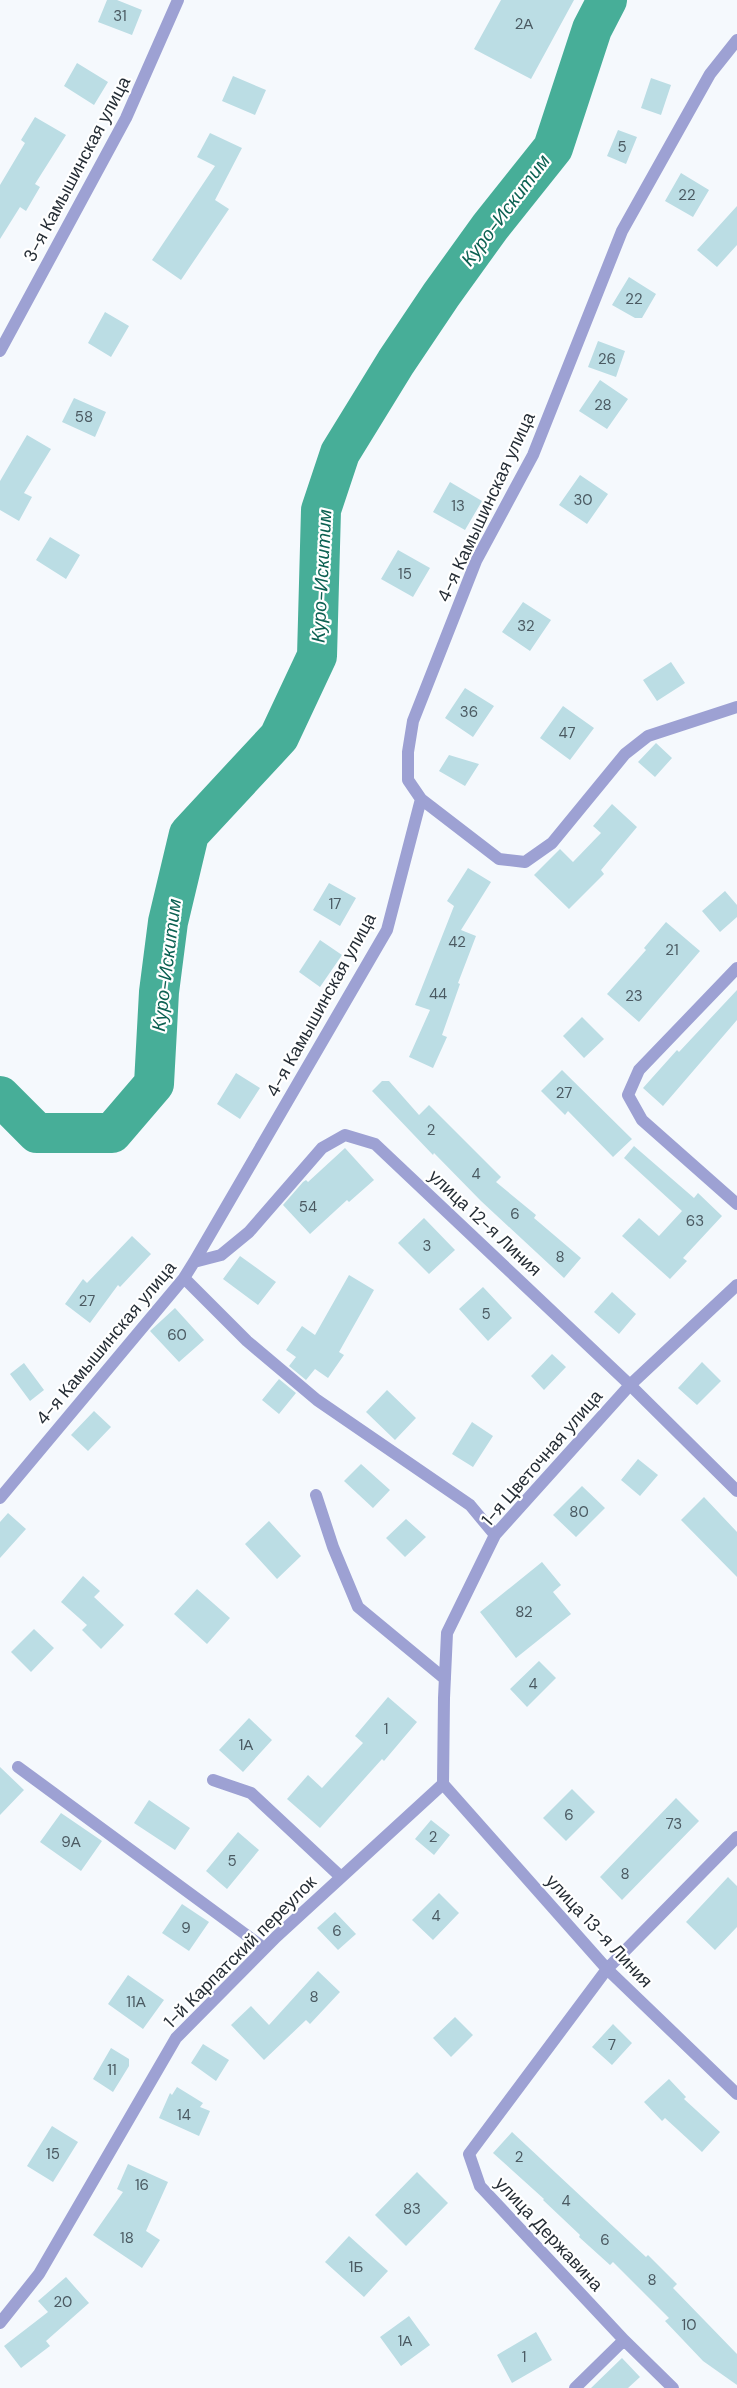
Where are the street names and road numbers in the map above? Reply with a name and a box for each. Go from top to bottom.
street label: 3-я Камышинская улица [18,71,137,266]
street label: 4-я Камышинская улица [431,407,541,606]
street label: 4-я Камышинская улица [260,908,382,1101]
street label: улица 12-я Линия [423,1164,547,1282]
street label: 4-я Камышинская улица [30,1255,182,1430]
street label: 1-я Цветочная улица [476,1384,608,1531]
street label: улица 13-я Линия [540,1869,658,1993]
street label: 1-й Карпатский переулок [158,1870,322,2034]
street label: улица Державина [490,2172,609,2297]

